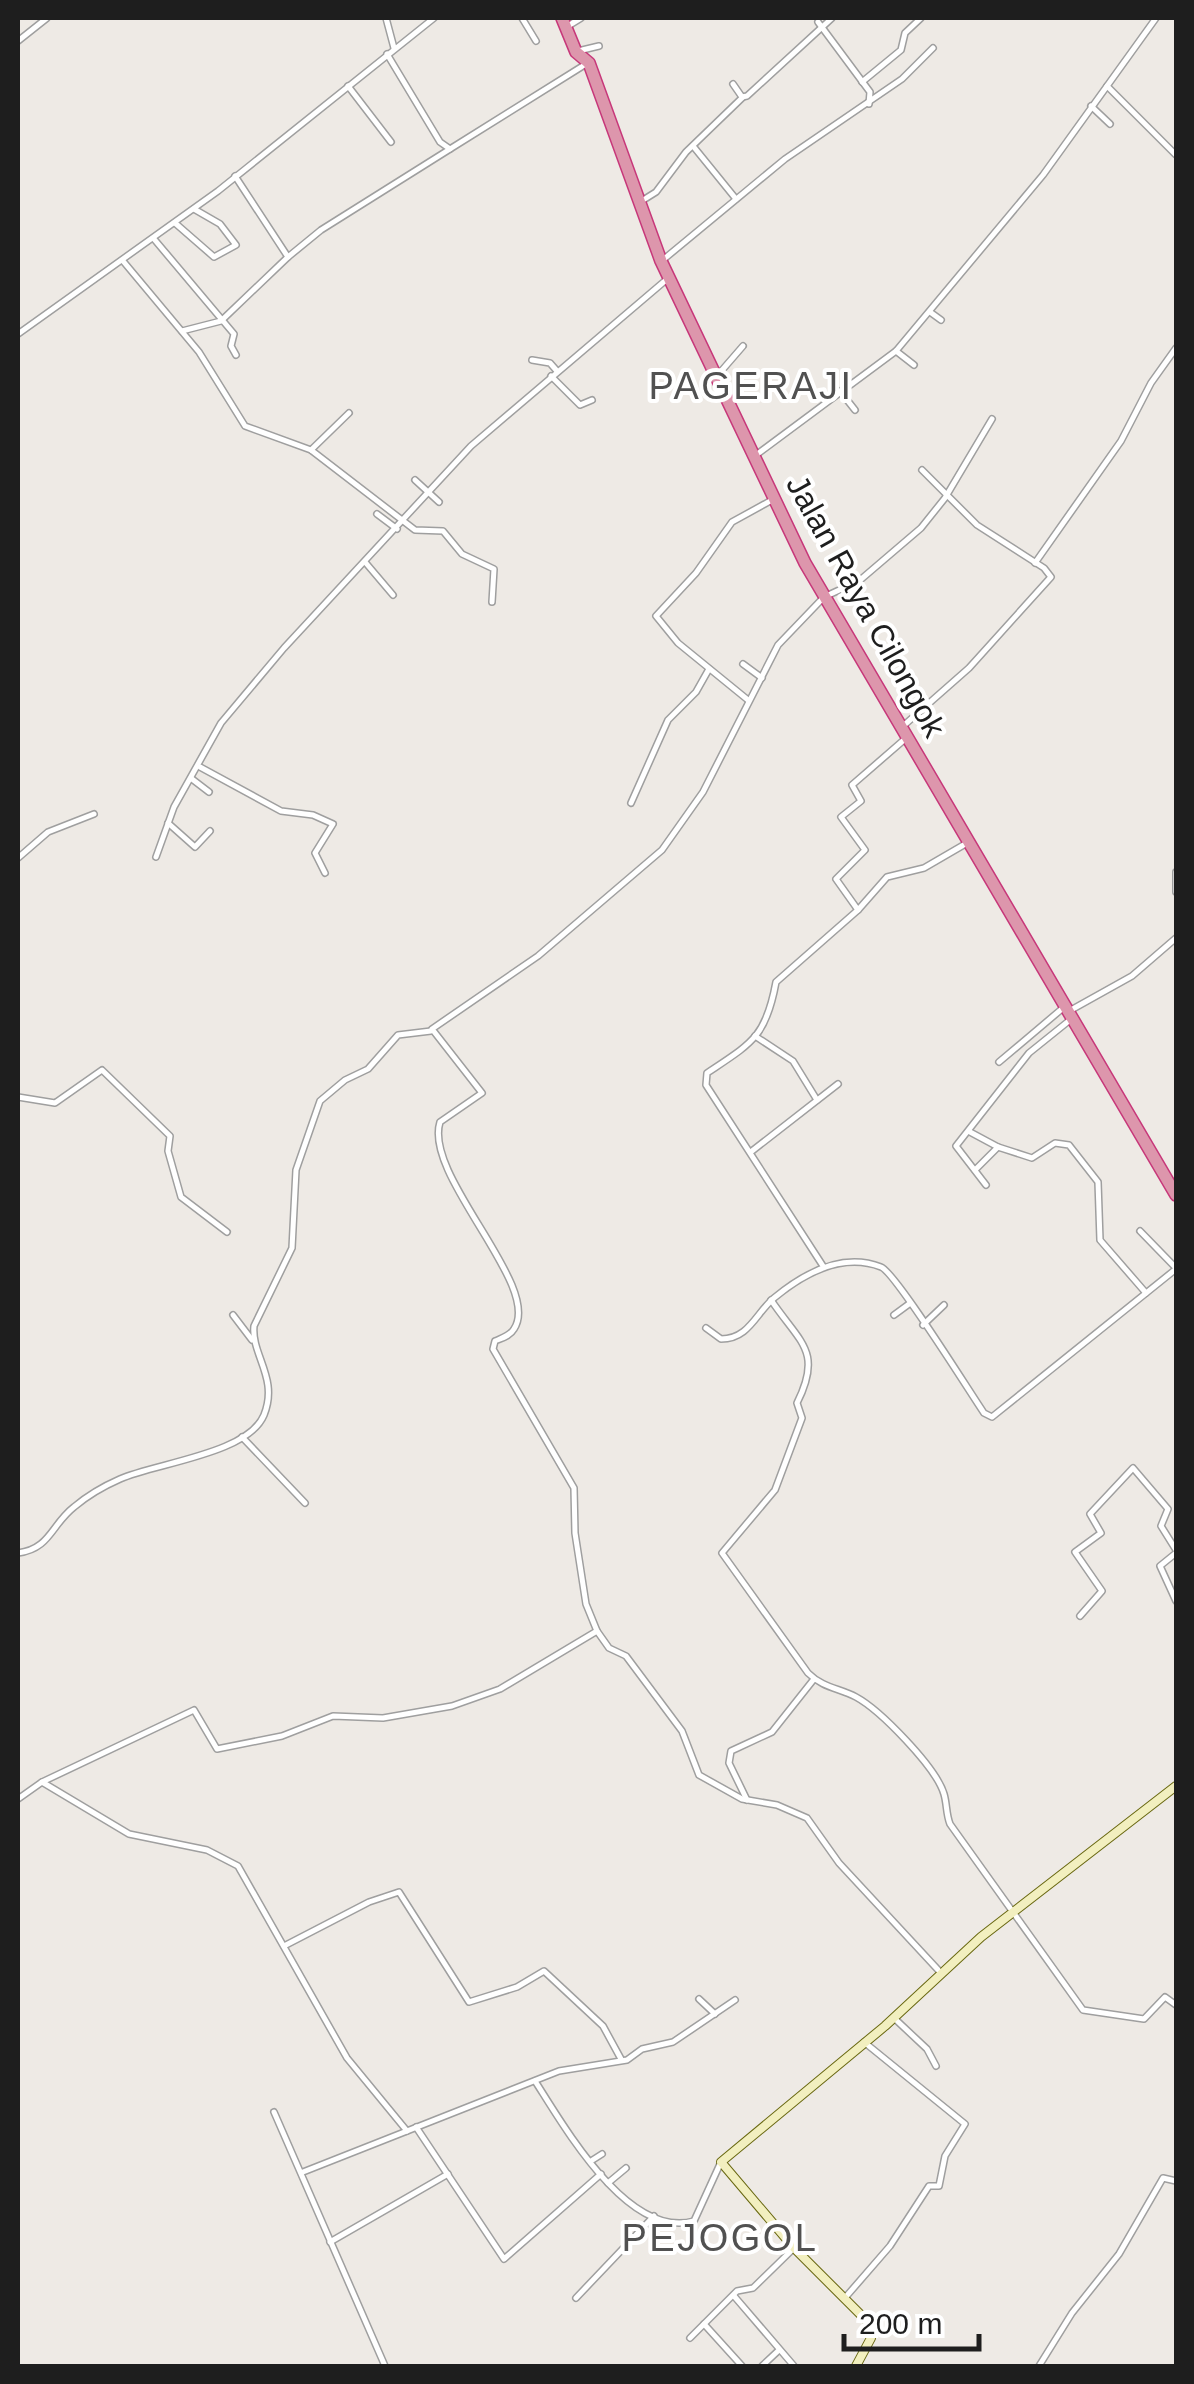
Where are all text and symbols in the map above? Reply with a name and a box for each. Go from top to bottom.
district label: PAGERAJI [648,365,854,407]
street label: Jalan Raya Cilongok [779,469,953,744]
district label: PEJOGOL [622,2217,819,2259]
scale bar [844,2289,979,2351]
text: 200 m [859,2307,942,2340]

